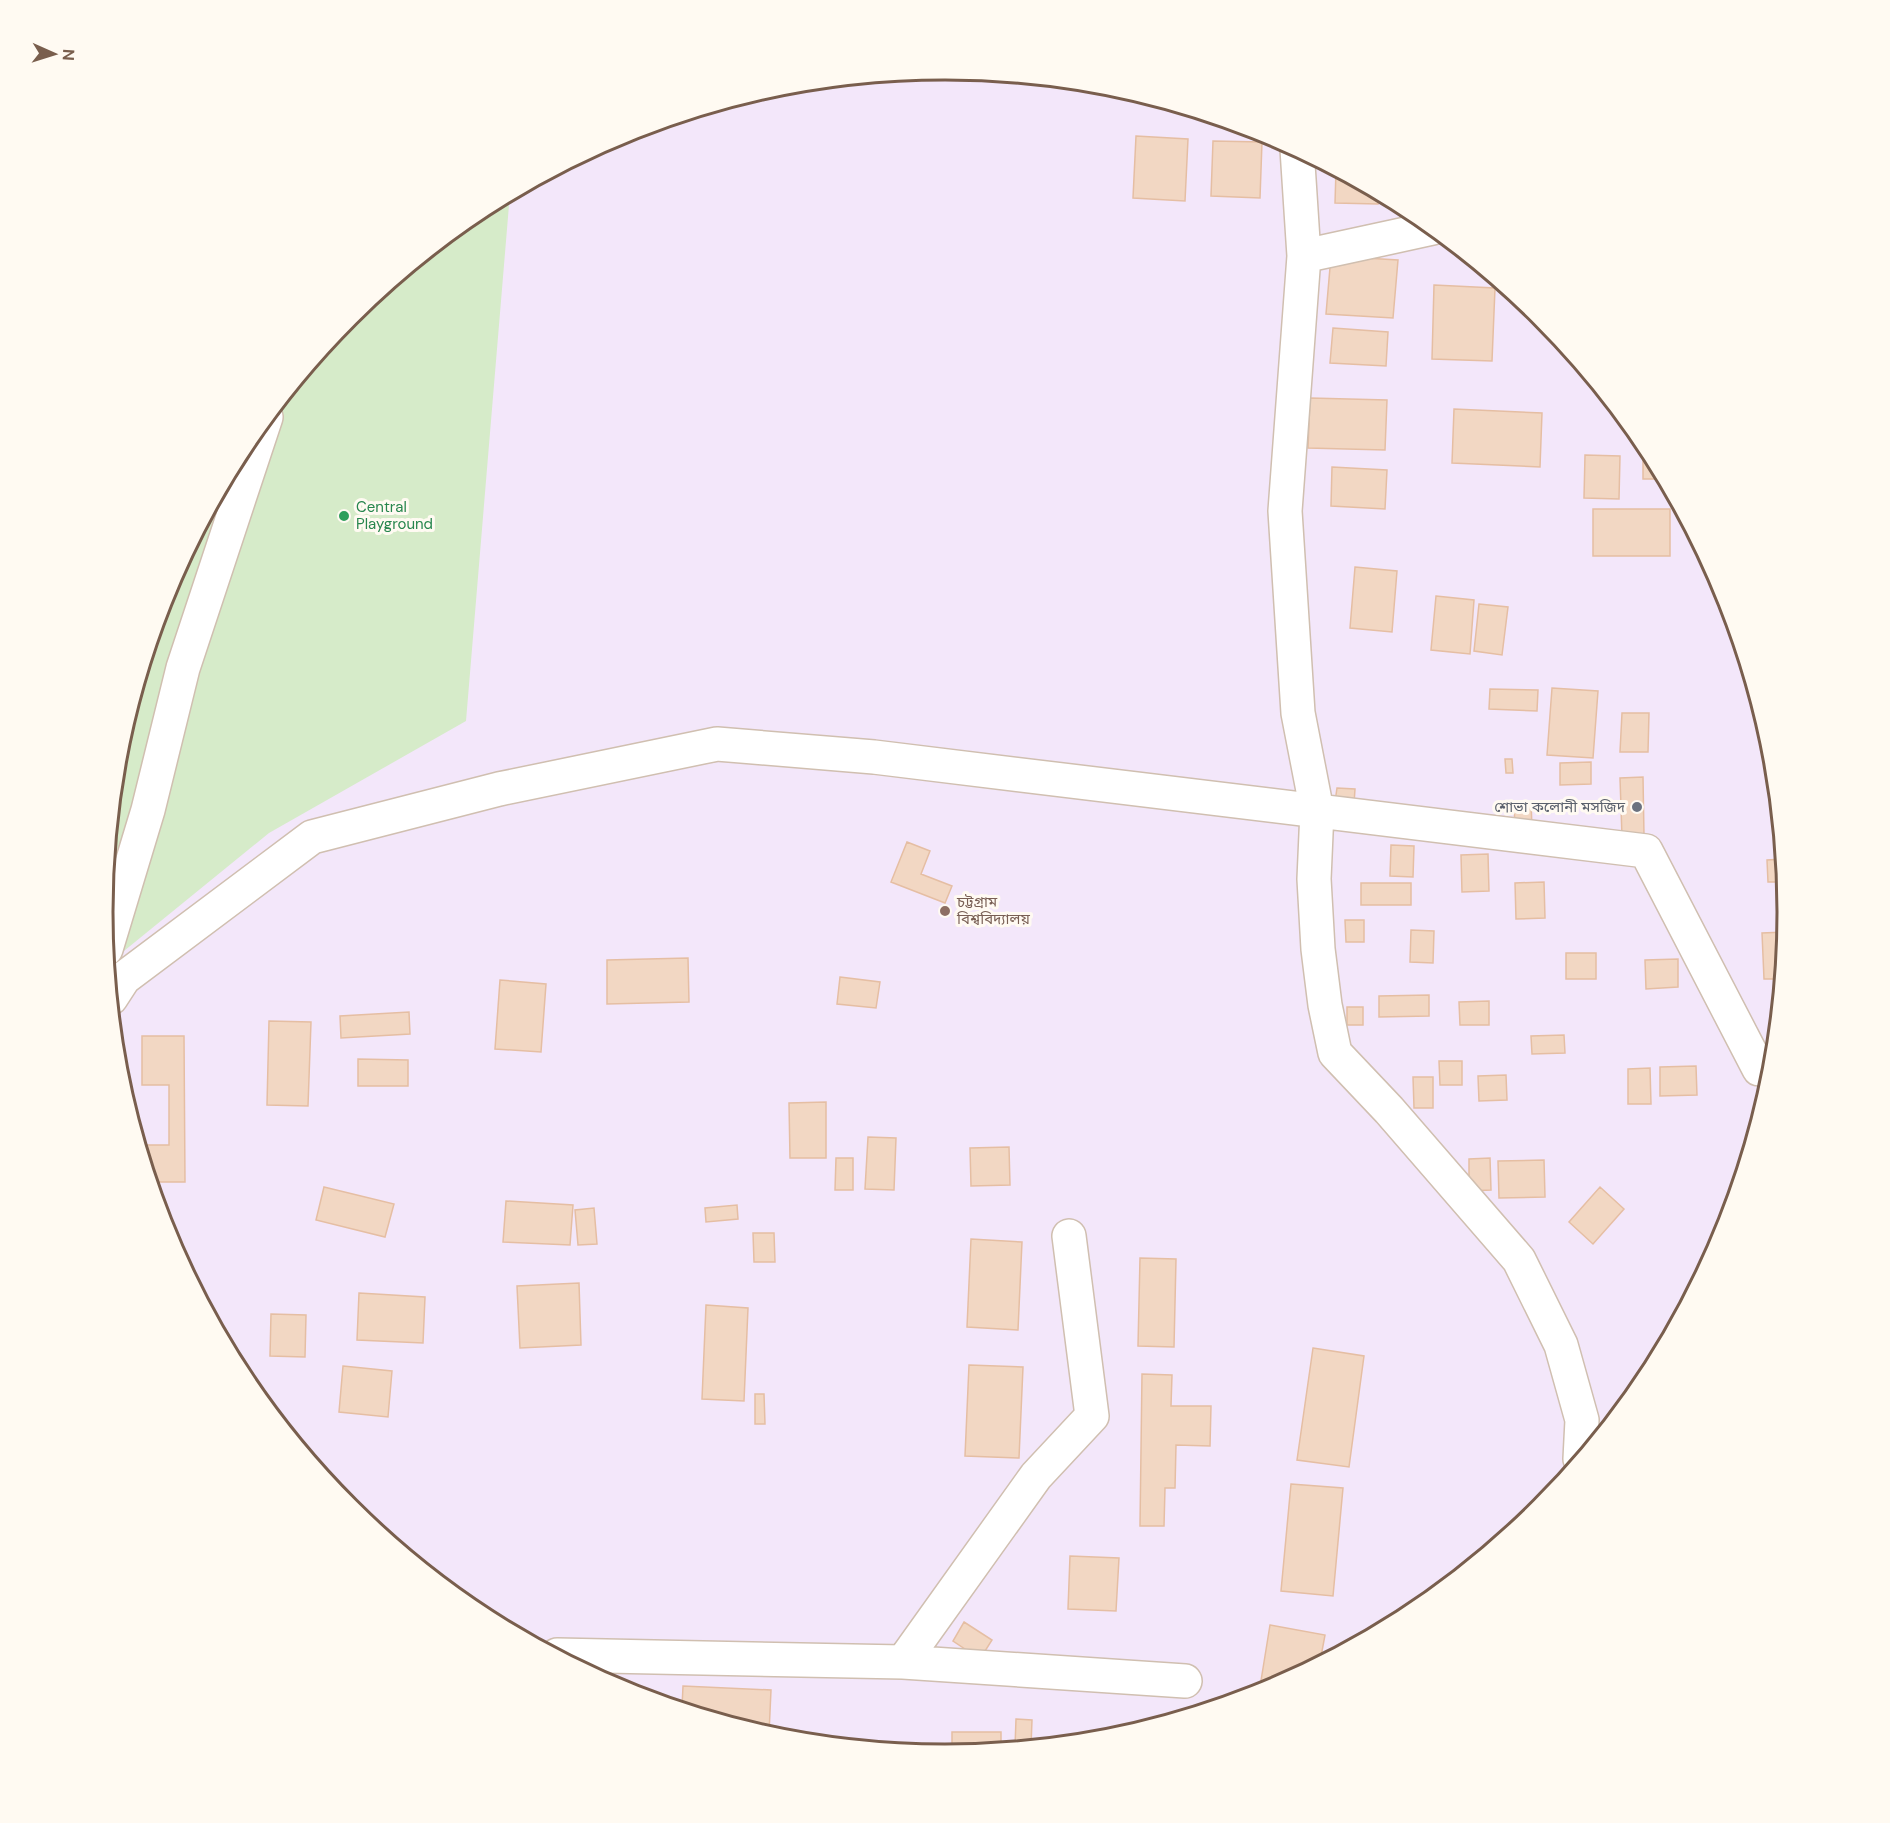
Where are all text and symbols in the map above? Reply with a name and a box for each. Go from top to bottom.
north arrow [24,24,84,84]
text: N [58,48,79,61]
place label: Central Playground [356,497,433,534]
marker: Central Playground [337,509,351,523]
place label: শোভা কলোনী মসজিদ [1494,797,1626,817]
marker: শোভা কলোনী মসজিদ [1630,800,1644,814]
place label: চট্টগ্রাম বিশ্ববিদ্যালয় [956,892,1030,929]
marker: চট্টগ্রাম বিশ্ববিদ্যালয় [938,904,952,918]

